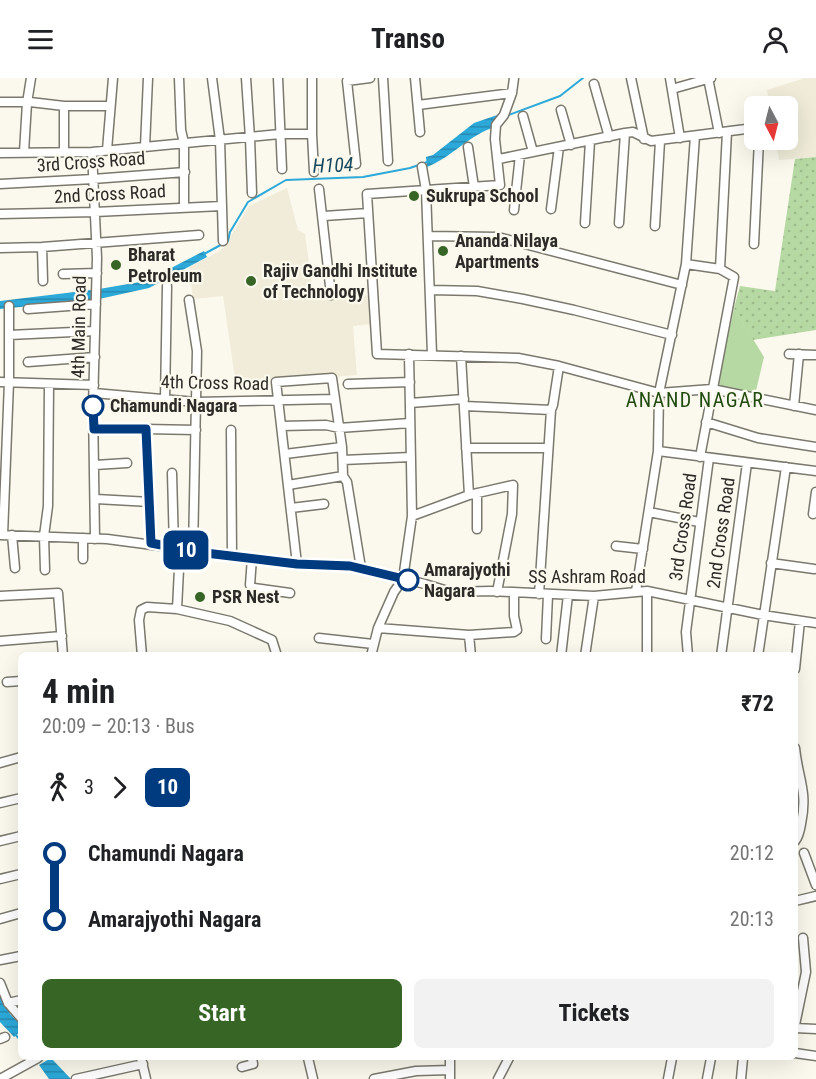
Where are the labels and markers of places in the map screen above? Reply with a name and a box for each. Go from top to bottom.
place label: Sukrupa School [426,185,539,206]
marker: Sukrupa School [407,189,421,203]
place label: Ananda Nilaya Apartments [455,230,558,272]
place label: Bharat Petroleum [128,244,202,286]
marker: Ananda Nilaya Apartments [436,244,450,258]
marker: Bharat Petroleum [109,258,123,272]
place label: Rajiv Gandhi Institute of Technology [263,260,418,302]
marker: Rajiv Gandhi Institute of Technology [244,274,258,288]
marker: Chamundi Nagara [82,395,104,417]
place label: Chamundi Nagara [110,395,237,416]
place label: Amarajyothi Nagara [424,559,511,601]
marker: Amarajyothi Nagara [397,569,419,591]
place label: PSR Nest [212,586,280,607]
marker: PSR Nest [193,590,207,604]

